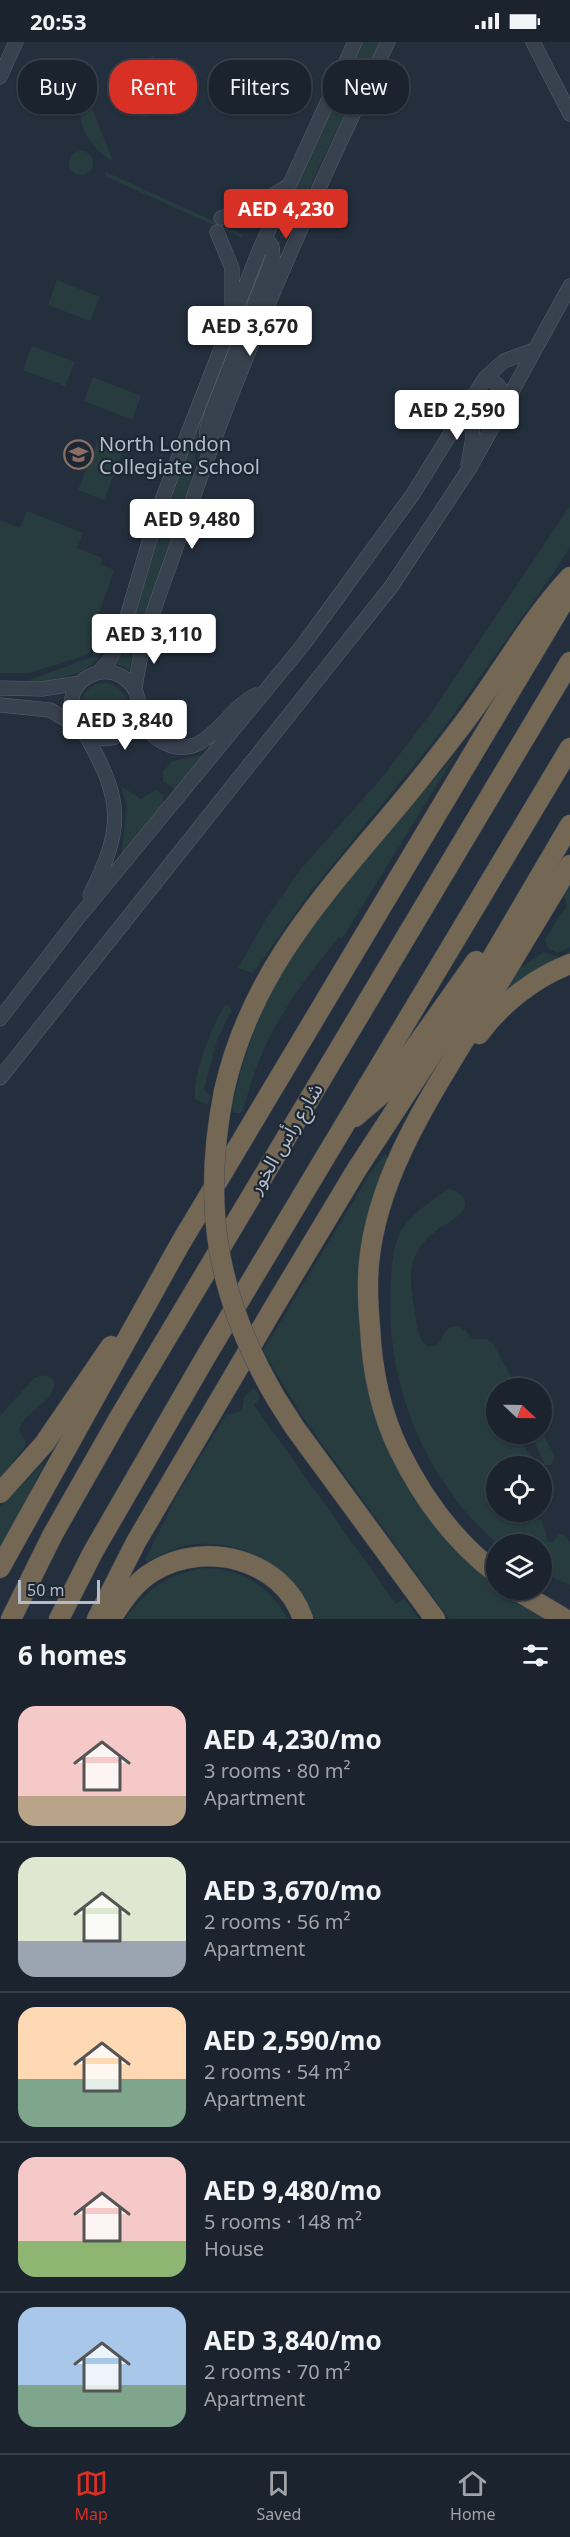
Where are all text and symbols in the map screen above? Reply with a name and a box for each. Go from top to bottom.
text: 20:53 [30,6,87,36]
chip: Buy [18,60,97,114]
chip: Rent [109,60,197,114]
chip: Filters [209,60,311,114]
chip: New [323,60,409,114]
pin: AED 4,230 [217,189,355,240]
text: AED 4,230 [238,195,334,222]
pin: AED 3,670 [181,306,319,357]
text: AED 3,670 [202,312,298,339]
pin: AED 2,590 [388,390,526,441]
text: AED 2,590 [409,396,505,423]
place label: North London Collegiate School [99,430,260,480]
school or university icon: North London Collegiate School [62,439,94,471]
pin: AED 9,480 [123,499,261,550]
text: AED 9,480 [144,505,240,532]
pin: AED 3,110 [85,614,223,665]
text: AED 3,110 [106,620,202,647]
pin: AED 3,840 [56,700,194,751]
text: AED 3,840 [77,706,173,733]
street label: شارع رأس الخور [241,1078,330,1200]
north arrow [486,1378,552,1444]
map controls [486,1378,552,1600]
button: locate [486,1456,552,1522]
button: layers [486,1534,552,1600]
scale bar [18,1577,100,1604]
text: 50 m [27,1579,64,1601]
text: 6 homes [18,1637,127,1673]
icon: filters [519,1639,552,1672]
text: AED 4,230/mo [204,1721,382,1757]
icon: home [66,1730,138,1802]
text: 3 rooms · 80 m² [204,1757,351,1784]
text: Apartment [204,1784,305,1811]
text: AED 3,670/mo [204,1872,382,1908]
icon: home [66,1881,138,1953]
text: 2 rooms · 56 m² [204,1908,351,1935]
text: Apartment [204,1935,305,1962]
text: AED 2,590/mo [204,2022,382,2058]
icon: home [66,2031,138,2103]
text: 2 rooms · 54 m² [204,2058,351,2085]
text: Apartment [204,2085,305,2112]
text: AED 9,480/mo [204,2172,382,2208]
icon: home [66,2181,138,2253]
text: 5 rooms · 148 m² [204,2208,362,2235]
text: House [204,2235,264,2262]
text: AED 3,840/mo [204,2322,382,2358]
icon: home [66,2331,138,2403]
text: 2 rooms · 70 m² [204,2358,351,2385]
text: Apartment [204,2385,305,2412]
tab: Map [74,2467,108,2525]
tab: Saved [257,2467,301,2525]
tab: Home [450,2467,496,2525]

